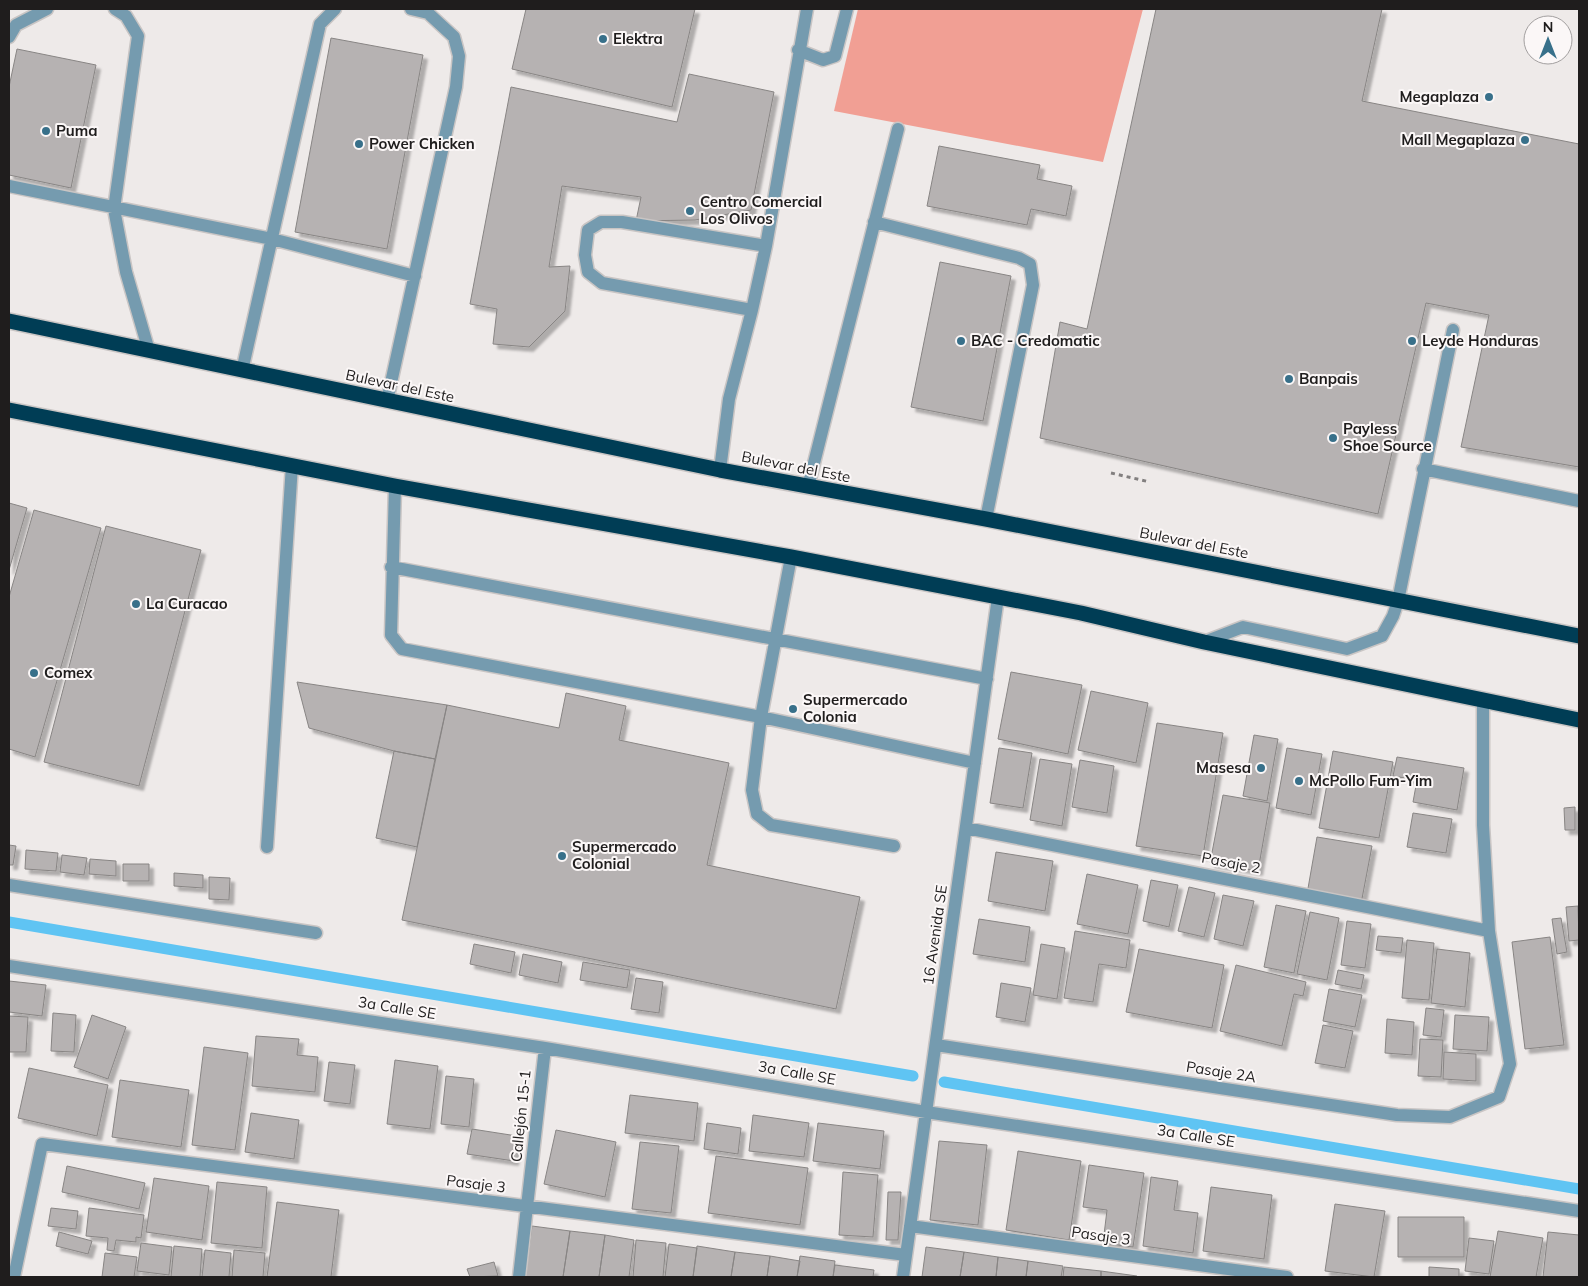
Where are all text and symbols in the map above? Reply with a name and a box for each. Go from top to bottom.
north arrow [1523,15,1573,65]
text: N [1543,18,1553,36]
place label: Elektra [613,29,663,48]
marker: Elektra [597,33,609,45]
place label: Megaplaza [1399,87,1479,106]
marker: Megaplaza [1483,91,1495,103]
place label: Puma [56,121,98,140]
marker: Puma [40,125,52,137]
place label: Mall Megaplaza [1401,130,1515,149]
place label: Power Chicken [369,134,475,153]
marker: Mall Megaplaza [1519,134,1531,146]
marker: Power Chicken [353,138,365,150]
place label: Centro Comercial Los Olivos [700,192,822,228]
marker: Centro Comercial Los Olivos [684,205,696,217]
place label: BAC - Credomatic [971,331,1100,350]
place label: Leyde Honduras [1422,331,1538,350]
marker: BAC - Credomatic [955,335,967,347]
marker: Leyde Honduras [1406,335,1418,347]
street label: Bulevar del Este [344,365,456,406]
place label: Banpais [1299,369,1358,388]
marker: Banpais [1283,373,1295,385]
place label: Payless Shoe Source [1343,419,1432,455]
marker: Payless Shoe Source [1327,432,1339,444]
street label: Bulevar del Este [740,447,852,486]
street label: Bulevar del Este [1138,523,1250,562]
place label: La Curacao [146,594,228,613]
marker: La Curacao [130,598,142,610]
place label: Comex [44,663,93,682]
marker: Comex [28,667,40,679]
place label: Supermercado Colonia [803,690,908,726]
marker: Supermercado Colonia [787,703,799,715]
place label: Masesa [1196,758,1251,777]
marker: Masesa [1255,762,1267,774]
place label: McPollo Fum-Yim [1309,771,1432,790]
marker: McPollo Fum-Yim [1293,775,1305,787]
place label: Supermercado Colonial [572,837,677,873]
street label: Pasaje 2 [1200,848,1262,878]
marker: Supermercado Colonial [556,850,568,862]
street label: 16 Avenida SE [918,883,951,986]
street label: 3a Calle SE [357,992,437,1023]
street label: 3a Calle SE [757,1056,837,1089]
street label: Pasaje 2A [1185,1057,1257,1086]
street label: Callejón 15-1 [506,1069,535,1163]
street label: 3a Calle SE [1156,1120,1236,1151]
street label: Pasaje 3 [445,1170,507,1197]
street label: Pasaje 3 [1070,1222,1132,1249]

